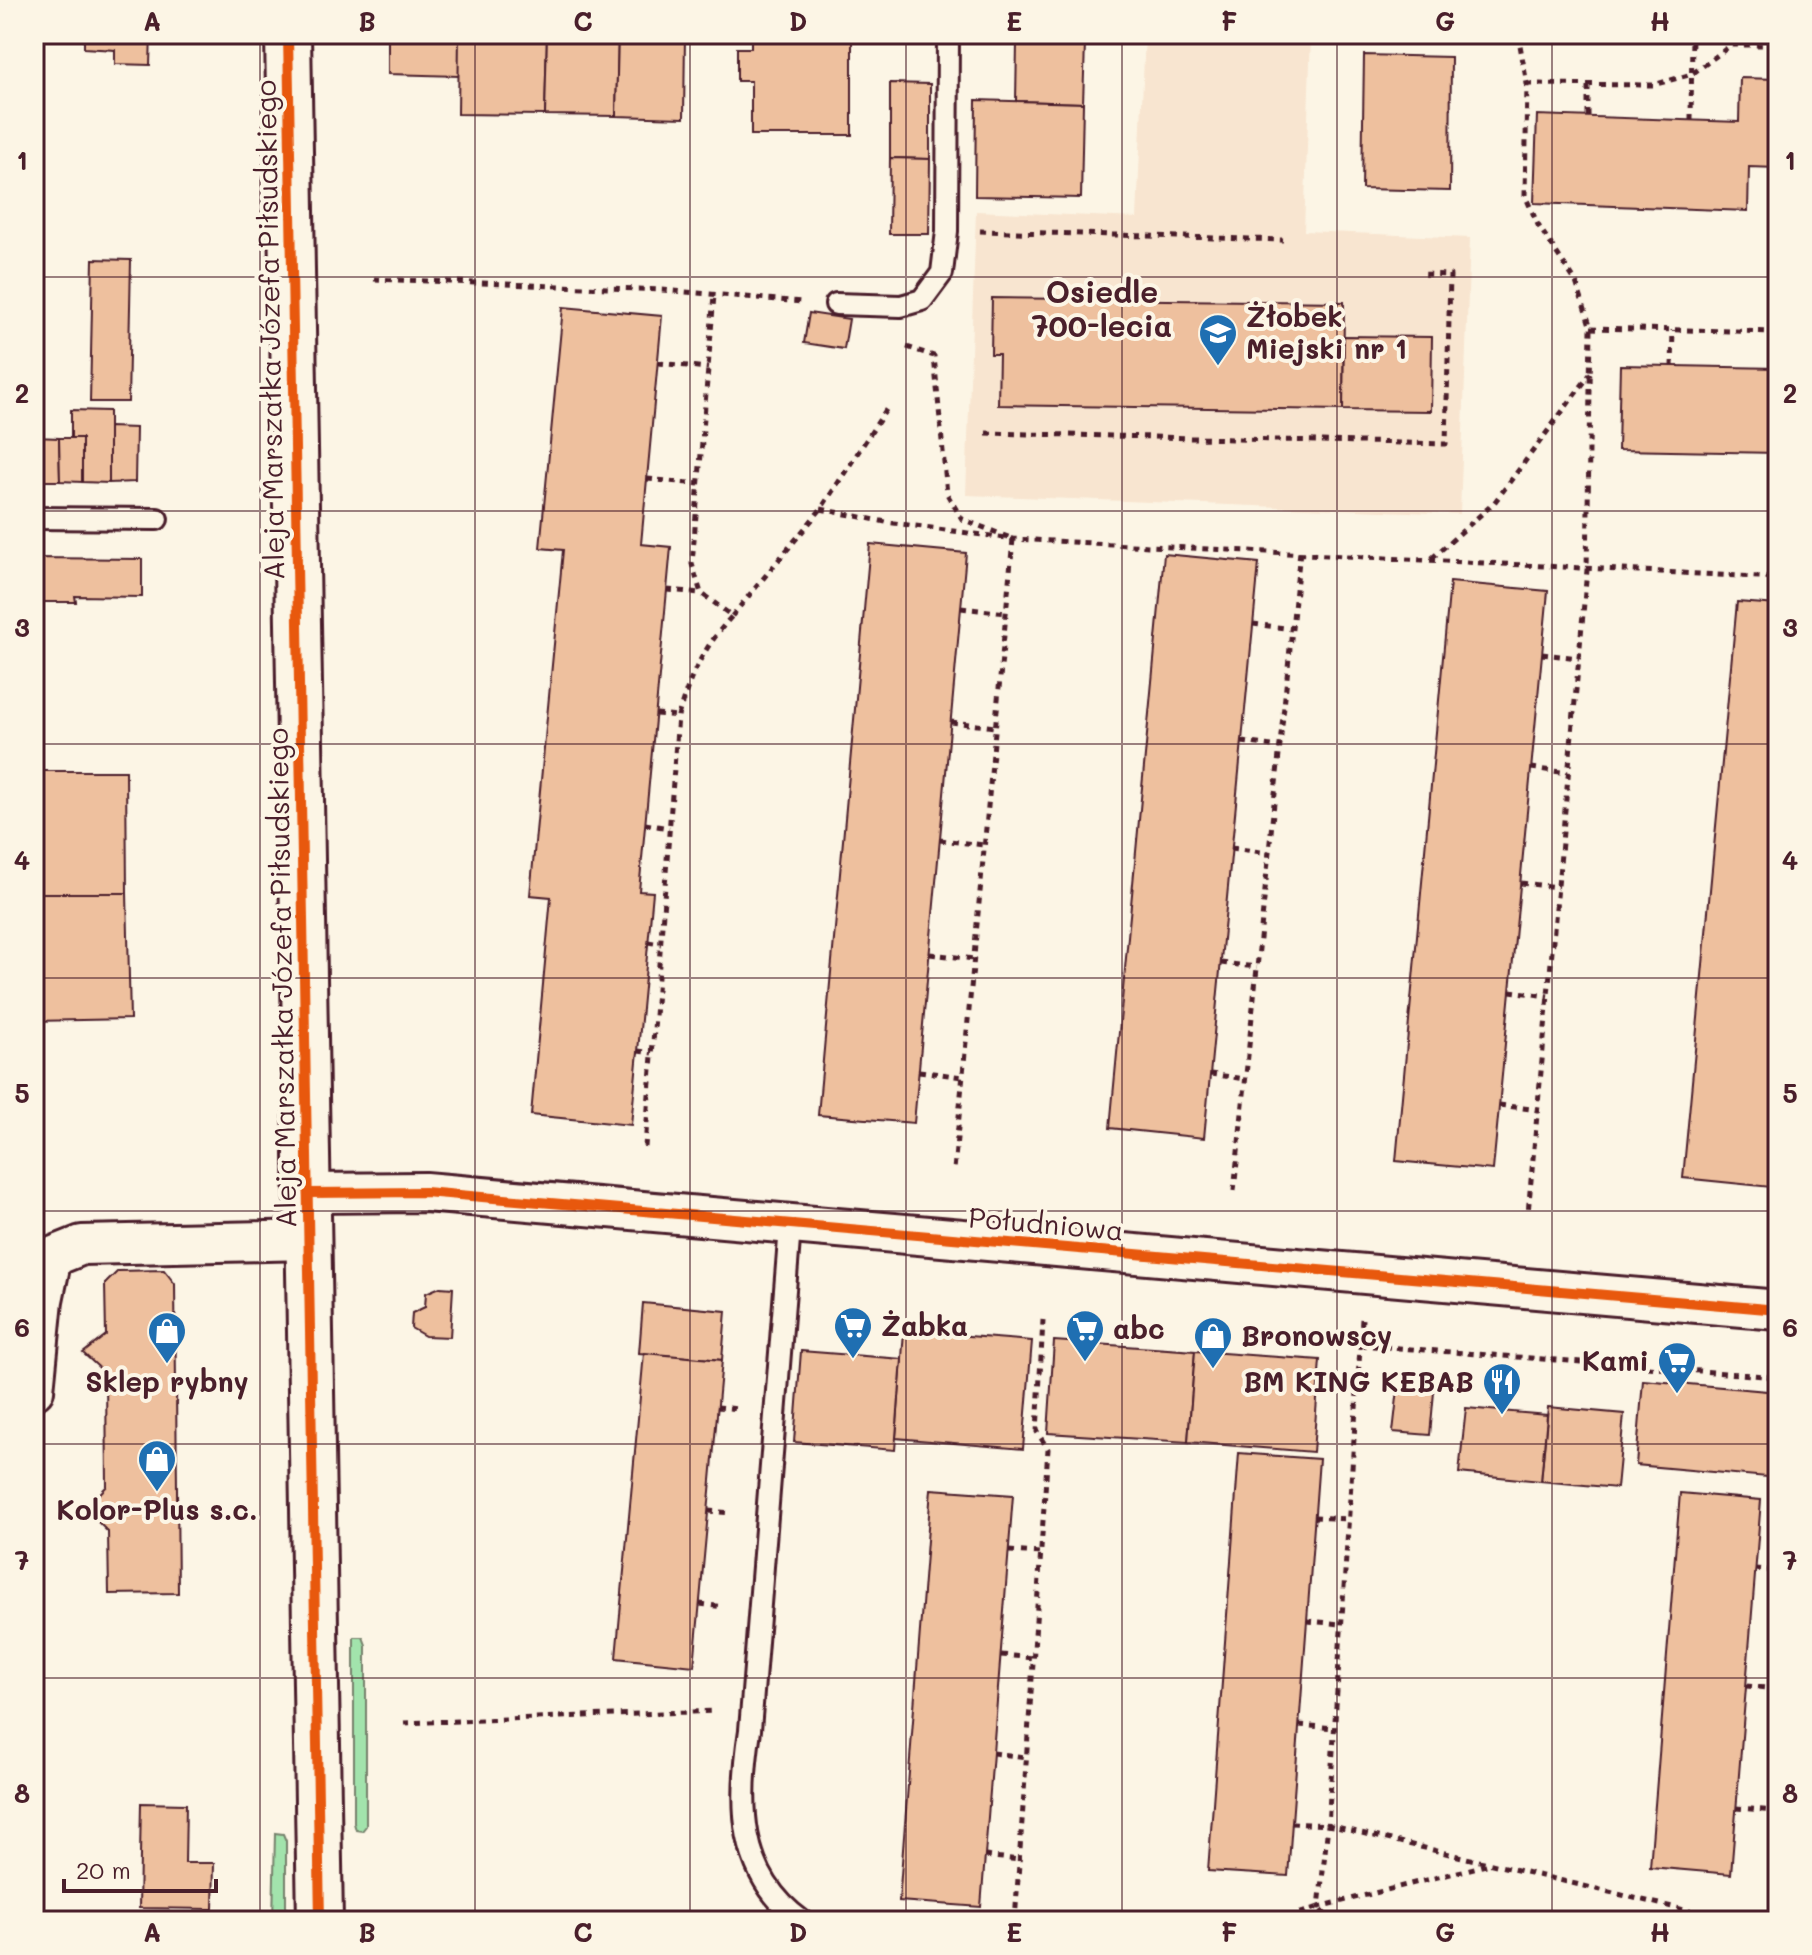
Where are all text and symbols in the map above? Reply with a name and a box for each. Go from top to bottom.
text: A [143,4,161,38]
text: B [358,4,376,38]
text: C [573,4,593,38]
text: D [789,4,807,38]
text: E [1006,4,1022,38]
text: F [1221,4,1237,38]
text: G [1435,4,1455,38]
text: H [1650,4,1670,38]
street label: Aleja Marszałka Józefa Piłsudskiego [247,80,291,581]
text: 1 [16,143,28,177]
text: 1 [1784,143,1796,177]
district label: Osiedle 700-lecia [1032,271,1172,345]
place label: Żłobek Miejski nr 1 [1246,298,1407,366]
school or university icon: Żłobek Miejski nr 1 [1197,312,1239,367]
text: 2 [15,376,29,410]
text: 2 [1783,376,1797,410]
text: 3 [14,610,30,644]
text: 3 [1782,610,1798,644]
street label: Aleja Marszałka Józefa Piłsudskiego [259,728,303,1229]
text: 4 [14,843,30,877]
text: 4 [1782,843,1798,877]
text: 5 [14,1076,30,1110]
text: 5 [1782,1076,1798,1110]
street label: Południowa [967,1198,1125,1248]
supermarket icon: Żabka [832,1305,874,1360]
place label: Żabka [881,1307,968,1343]
supermarket icon: abc [1064,1308,1106,1363]
text: 6 [14,1310,30,1344]
shop icon: Sklep rybny [146,1310,188,1365]
place label: abc [1113,1310,1165,1346]
text: 6 [1782,1310,1798,1344]
shop icon: Bronowscy [1192,1315,1234,1370]
place label: Bronowscy [1241,1317,1392,1354]
supermarket icon: Kami [1656,1340,1698,1395]
place label: Kami [1582,1342,1649,1378]
restaurant icon: BM KING KEBAB [1481,1361,1523,1416]
place label: Sklep rybny [85,1363,249,1400]
place label: BM KING KEBAB [1243,1363,1474,1399]
shop icon: Kolor-Plus s.c. [136,1438,178,1493]
place label: Kolor-Plus s.c. [56,1491,258,1527]
text: 7 [15,1543,29,1577]
text: 7 [1783,1543,1797,1577]
text: 8 [14,1776,30,1810]
text: 8 [1782,1776,1798,1810]
scale bar [64,1843,216,1893]
text: 20 m [76,1854,131,1885]
text: A [143,1915,161,1949]
text: B [358,1915,376,1949]
text: C [573,1915,593,1949]
text: D [789,1915,807,1949]
text: E [1006,1915,1022,1949]
text: F [1221,1915,1237,1949]
text: G [1435,1915,1455,1949]
text: H [1650,1915,1670,1949]

